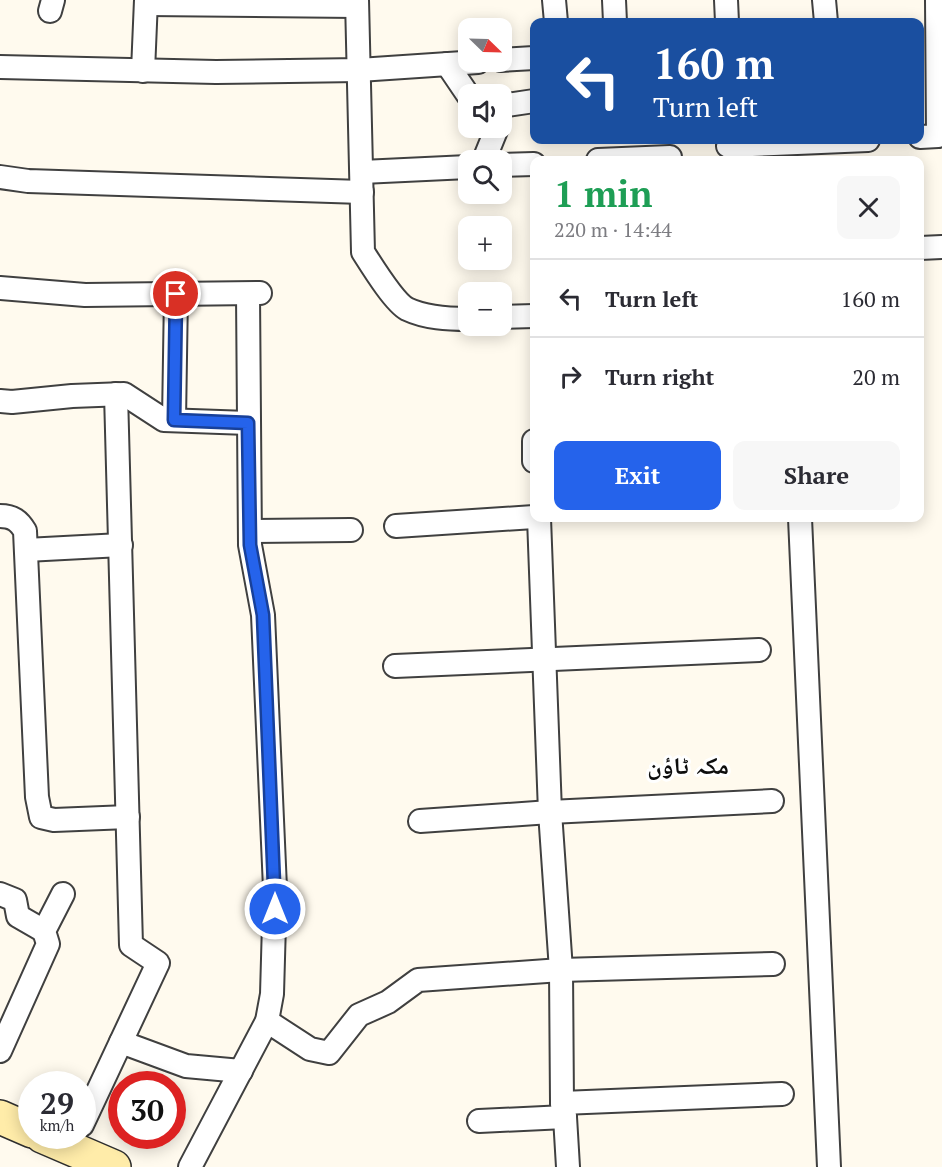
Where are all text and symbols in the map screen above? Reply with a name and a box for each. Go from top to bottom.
north arrow [458,18,512,72]
map controls [458,18,512,336]
text: 160 m [653,35,774,91]
icon: left [554,42,632,120]
button: sound [458,84,512,138]
text: Turn left [653,89,758,125]
button: search [458,150,512,204]
text: 1 min [554,170,652,217]
button: close [837,176,900,239]
button: + [458,216,512,270]
text: 220 m · 14:44 [554,216,672,243]
pin [150,268,201,319]
icon: arrive [159,277,192,310]
button: − [458,282,512,336]
icon: left [554,282,587,315]
text: Turn left [605,284,698,313]
text: 160 m [840,284,900,313]
icon: right [554,360,587,393]
text: Turn right [605,362,714,391]
text: 20 m [852,362,900,391]
button: Exit [554,441,721,510]
button: Share [733,441,900,510]
district label: مکہ ٹاؤن [647,749,729,781]
position arrow [243,877,307,941]
speed limit sign: 30 [108,1071,186,1149]
text: 29 [40,1083,74,1123]
text: km/h [40,1115,74,1135]

